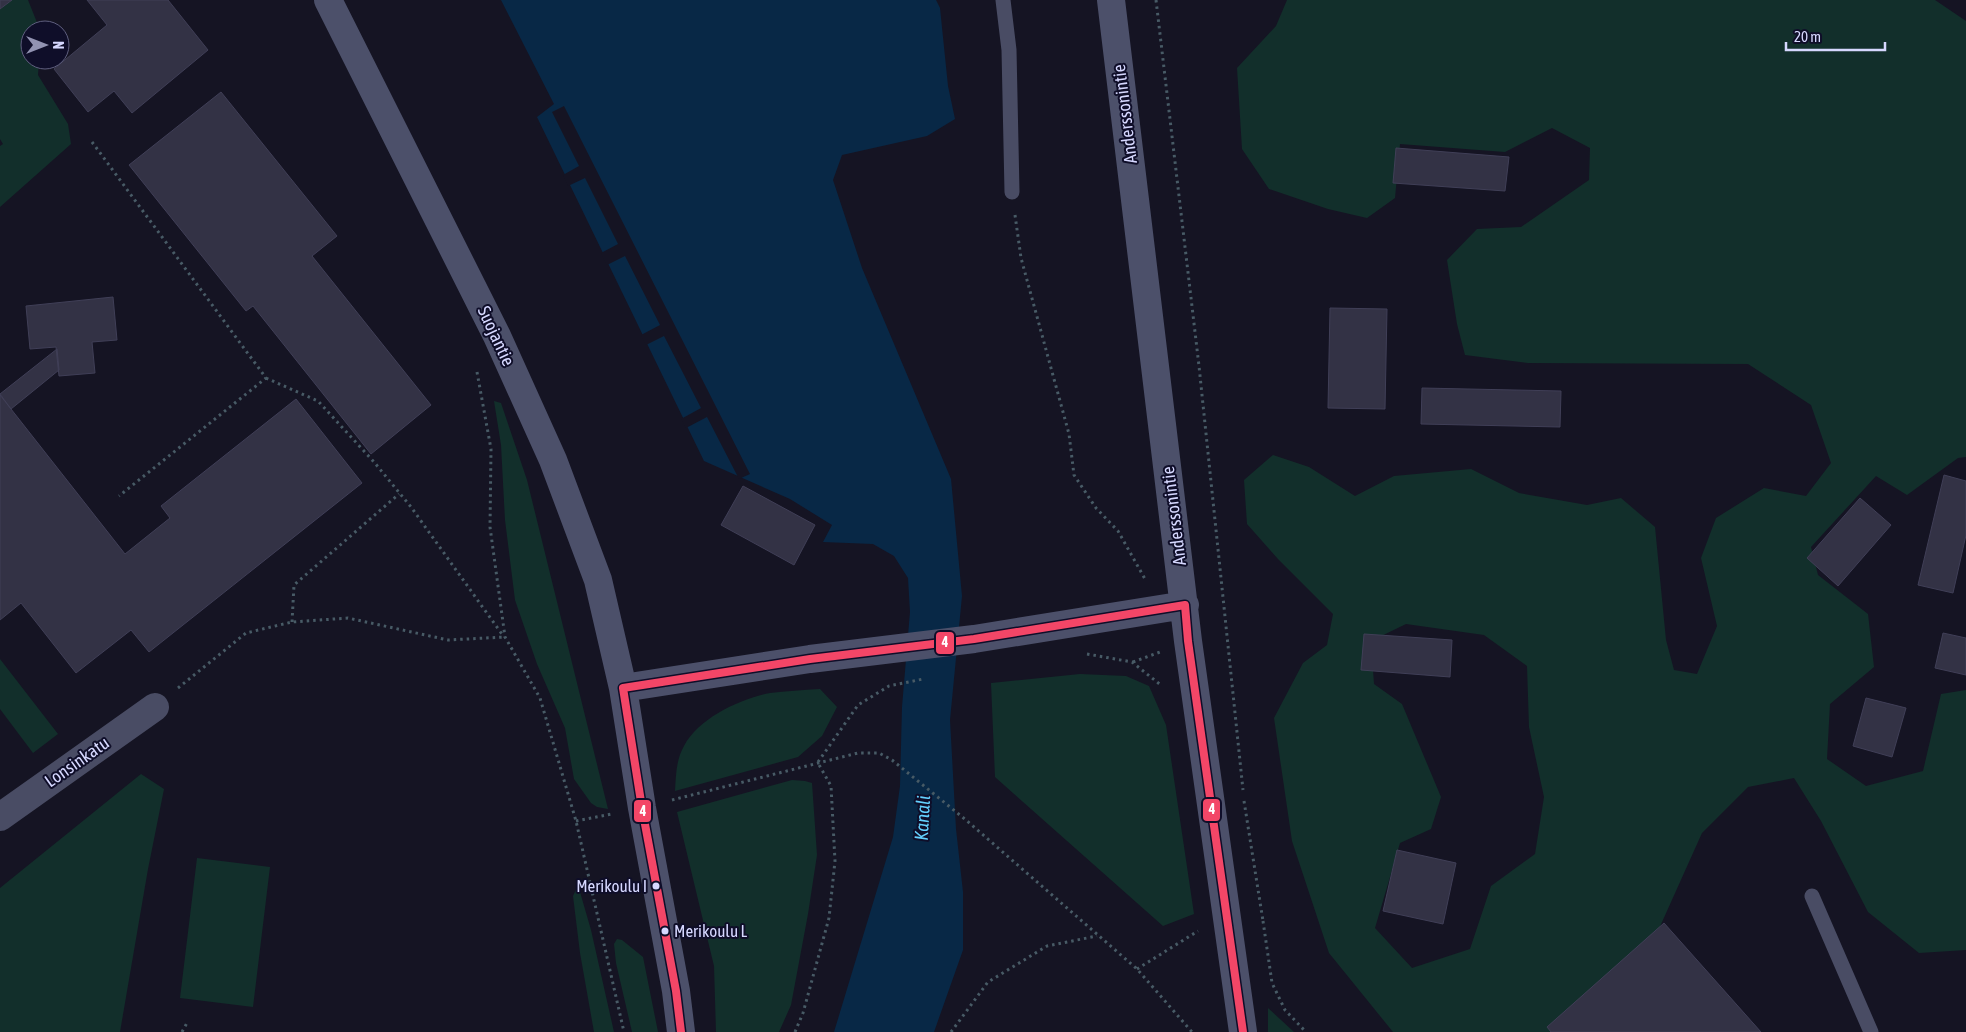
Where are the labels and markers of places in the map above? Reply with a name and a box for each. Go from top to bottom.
place label: Merikoulu I [576,876,647,896]
marker: Merikoulu I [651,881,661,891]
place label: Merikoulu L [674,921,747,941]
marker: Merikoulu L [660,926,670,936]

